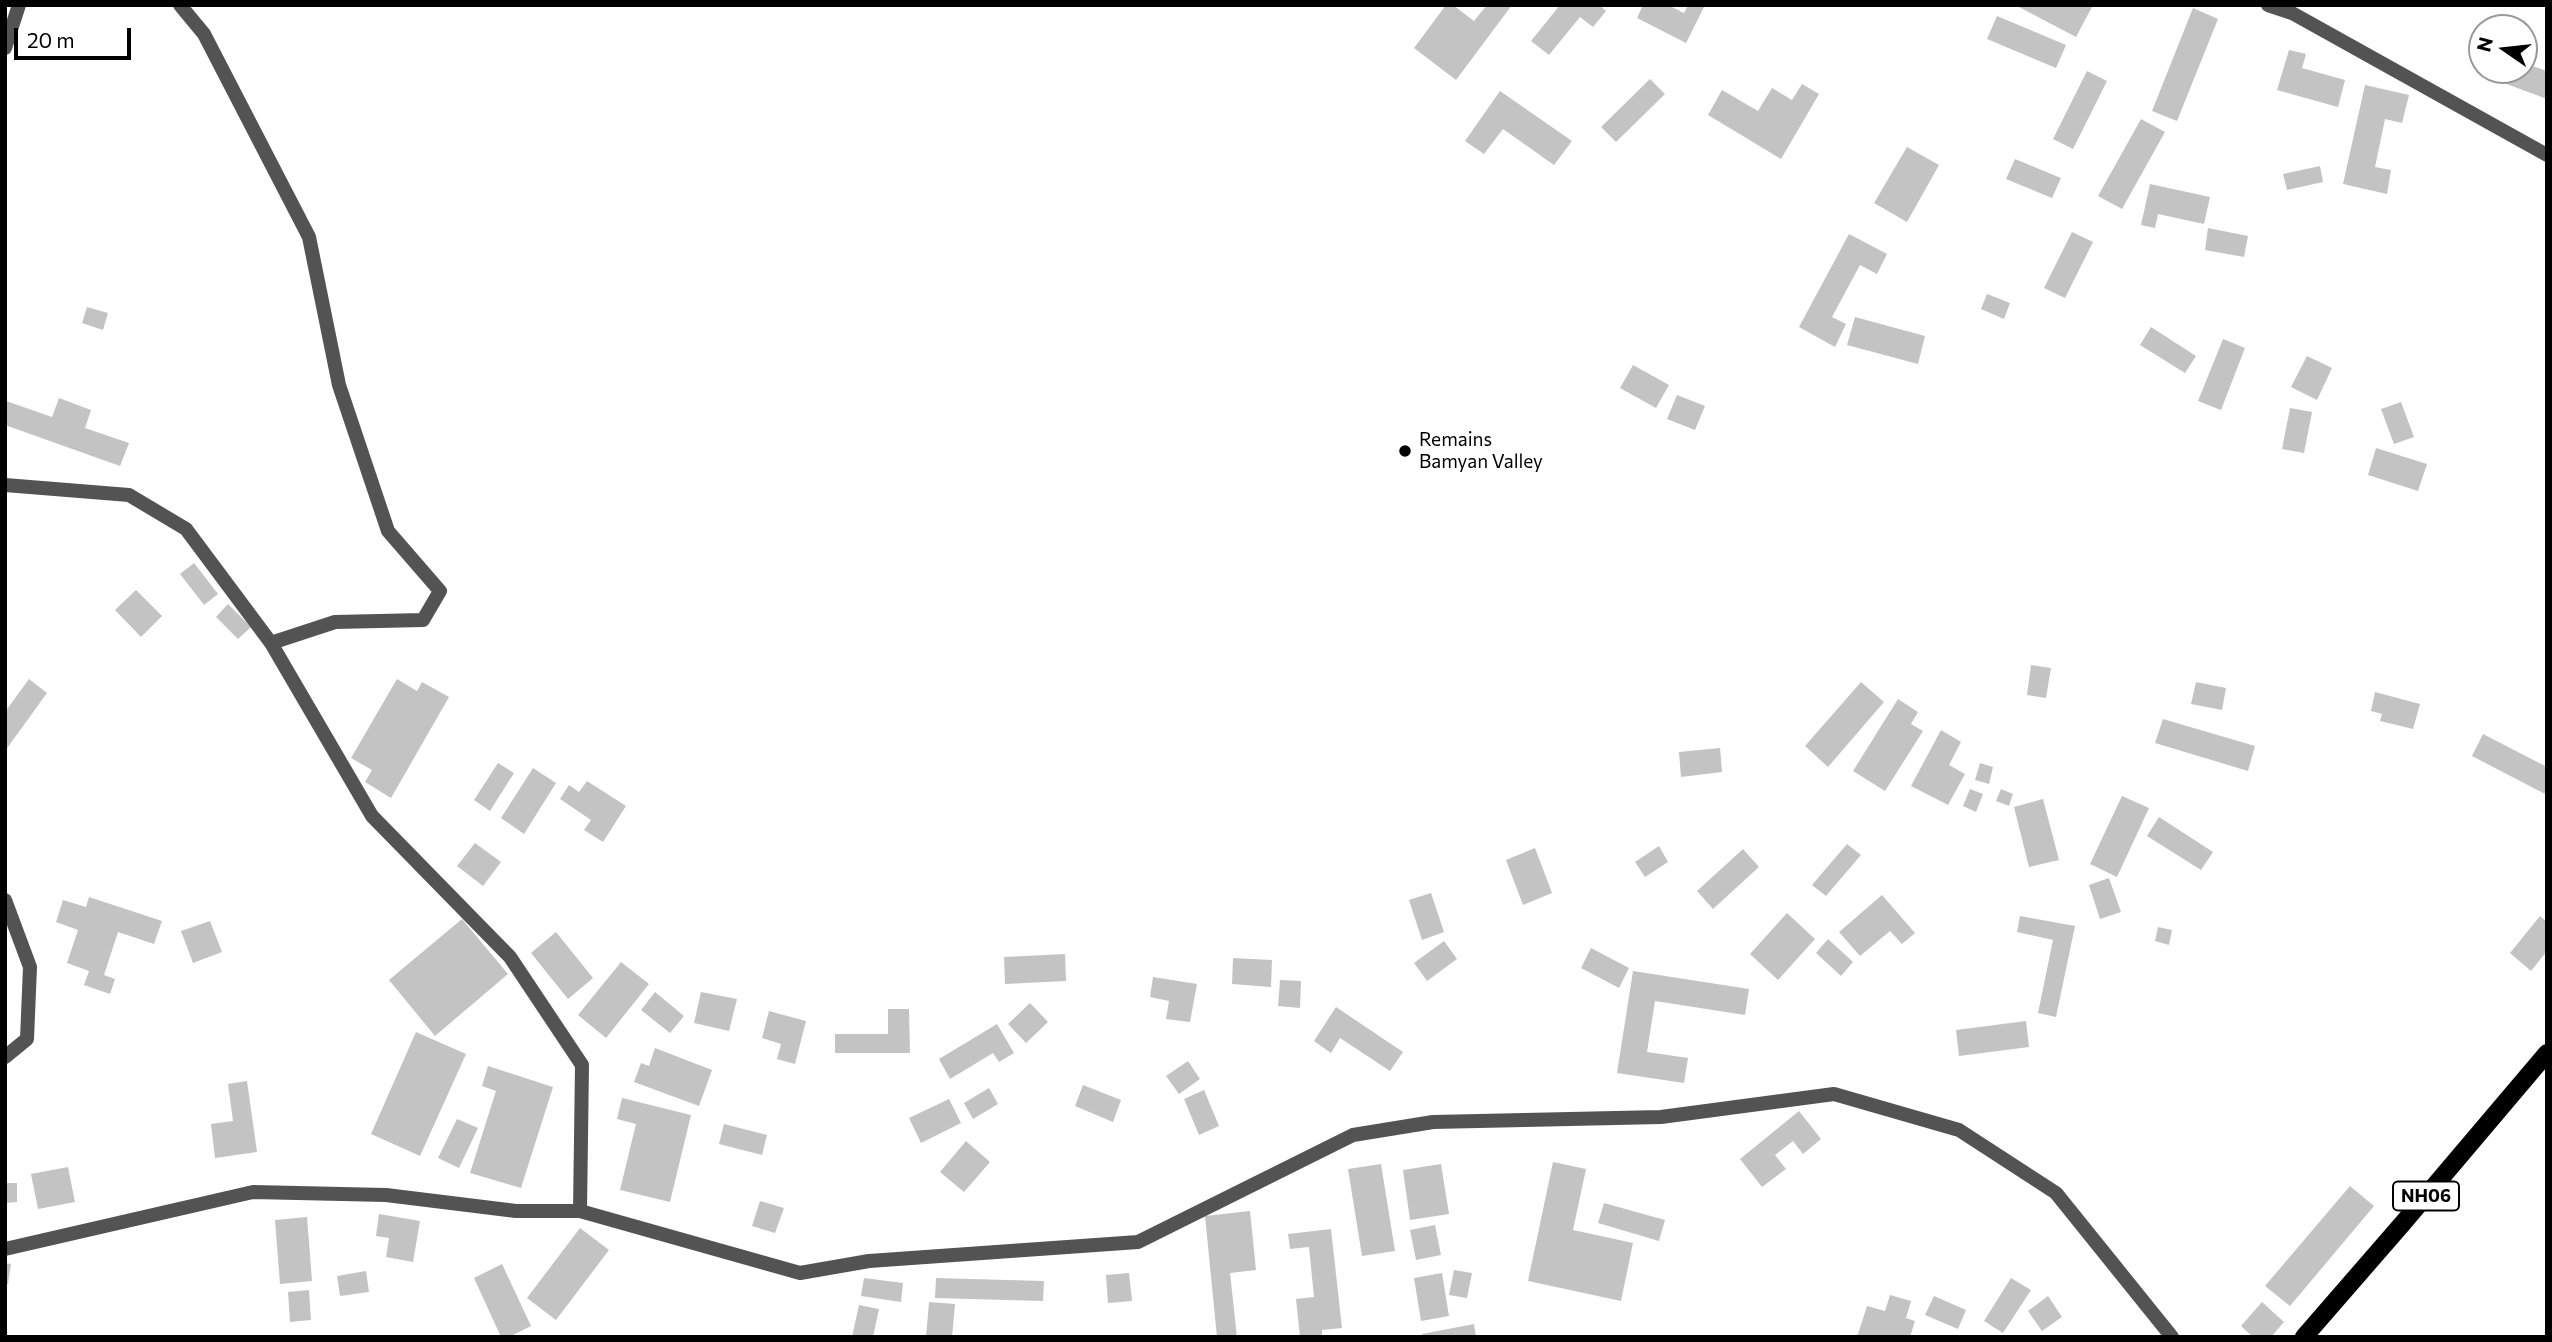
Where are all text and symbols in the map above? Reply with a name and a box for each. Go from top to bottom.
scale bar [18,14,135,58]
north arrow [2468,14,2538,84]
text: 20 m [27,27,75,52]
text: N [2471,35,2497,54]
place label: Remains Bamyan Valley [1419,429,1543,473]
marker: Remains Bamyan Valley [1397,443,1413,459]
road number: NH06 [2393,1182,2459,1210]

